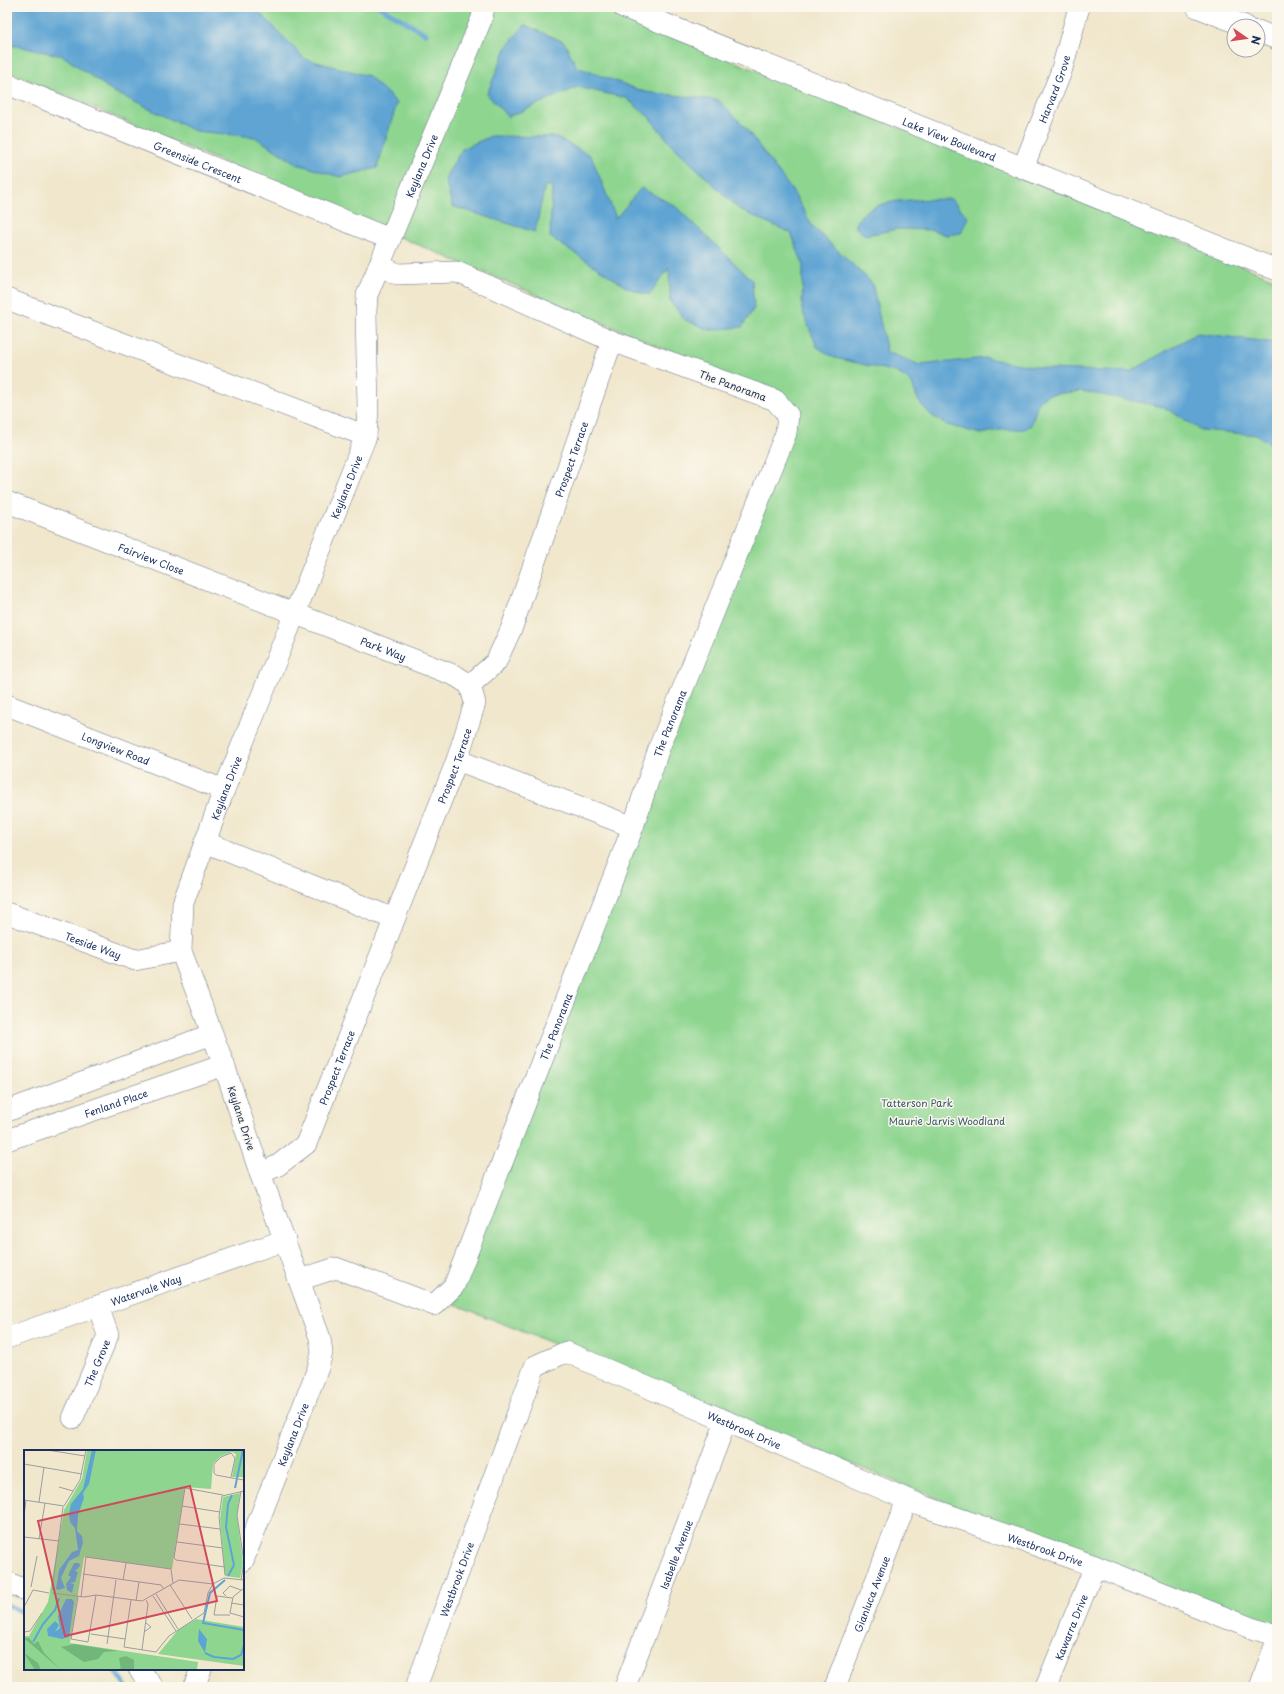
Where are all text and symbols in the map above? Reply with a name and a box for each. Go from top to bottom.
north arrow [1226,18,1266,58]
text: N [1247,34,1265,47]
street label: Harvard Grove [1034,53,1073,125]
street label: Lake View Boulevard [901,113,999,164]
street label: Keylana Drive [401,132,441,199]
street label: Greenside Crescent [152,137,244,186]
street label: The Panorama [697,366,770,404]
street label: Prospect Terrace [551,419,591,499]
street label: Keylana Drive [326,453,365,521]
street label: Fairview Close [116,538,187,578]
street label: Park Way [359,632,409,664]
street label: The Panorama [649,687,690,758]
street label: Prospect Terrace [433,726,474,806]
street label: Longview Road [80,728,152,768]
street label: Keylana Drive [206,753,244,821]
street label: Teeside Way [63,927,124,962]
street label: The Panorama [535,990,575,1062]
street label: Prospect Terrace [315,1028,358,1107]
street label: Keylana Drive [224,1084,259,1153]
street label: Fenland Place [82,1085,149,1120]
park label: Tatterson Park [881,1095,953,1110]
park label: Maurie Jarvis Woodland [889,1113,1005,1128]
street label: Watervale Way [108,1270,183,1309]
street label: The Grove [80,1337,113,1389]
street label: Keylana Drive [273,1400,311,1468]
street label: Westbrook Drive [705,1407,784,1452]
inset map [24,1450,244,1670]
street label: Isabelle Avenue [655,1517,696,1591]
street label: Westbrook Drive [1006,1529,1085,1569]
street label: Westbrook Drive [435,1539,477,1619]
street label: Gianluca Avenue [849,1553,893,1634]
street label: Kawarra Drive [1050,1592,1090,1662]

